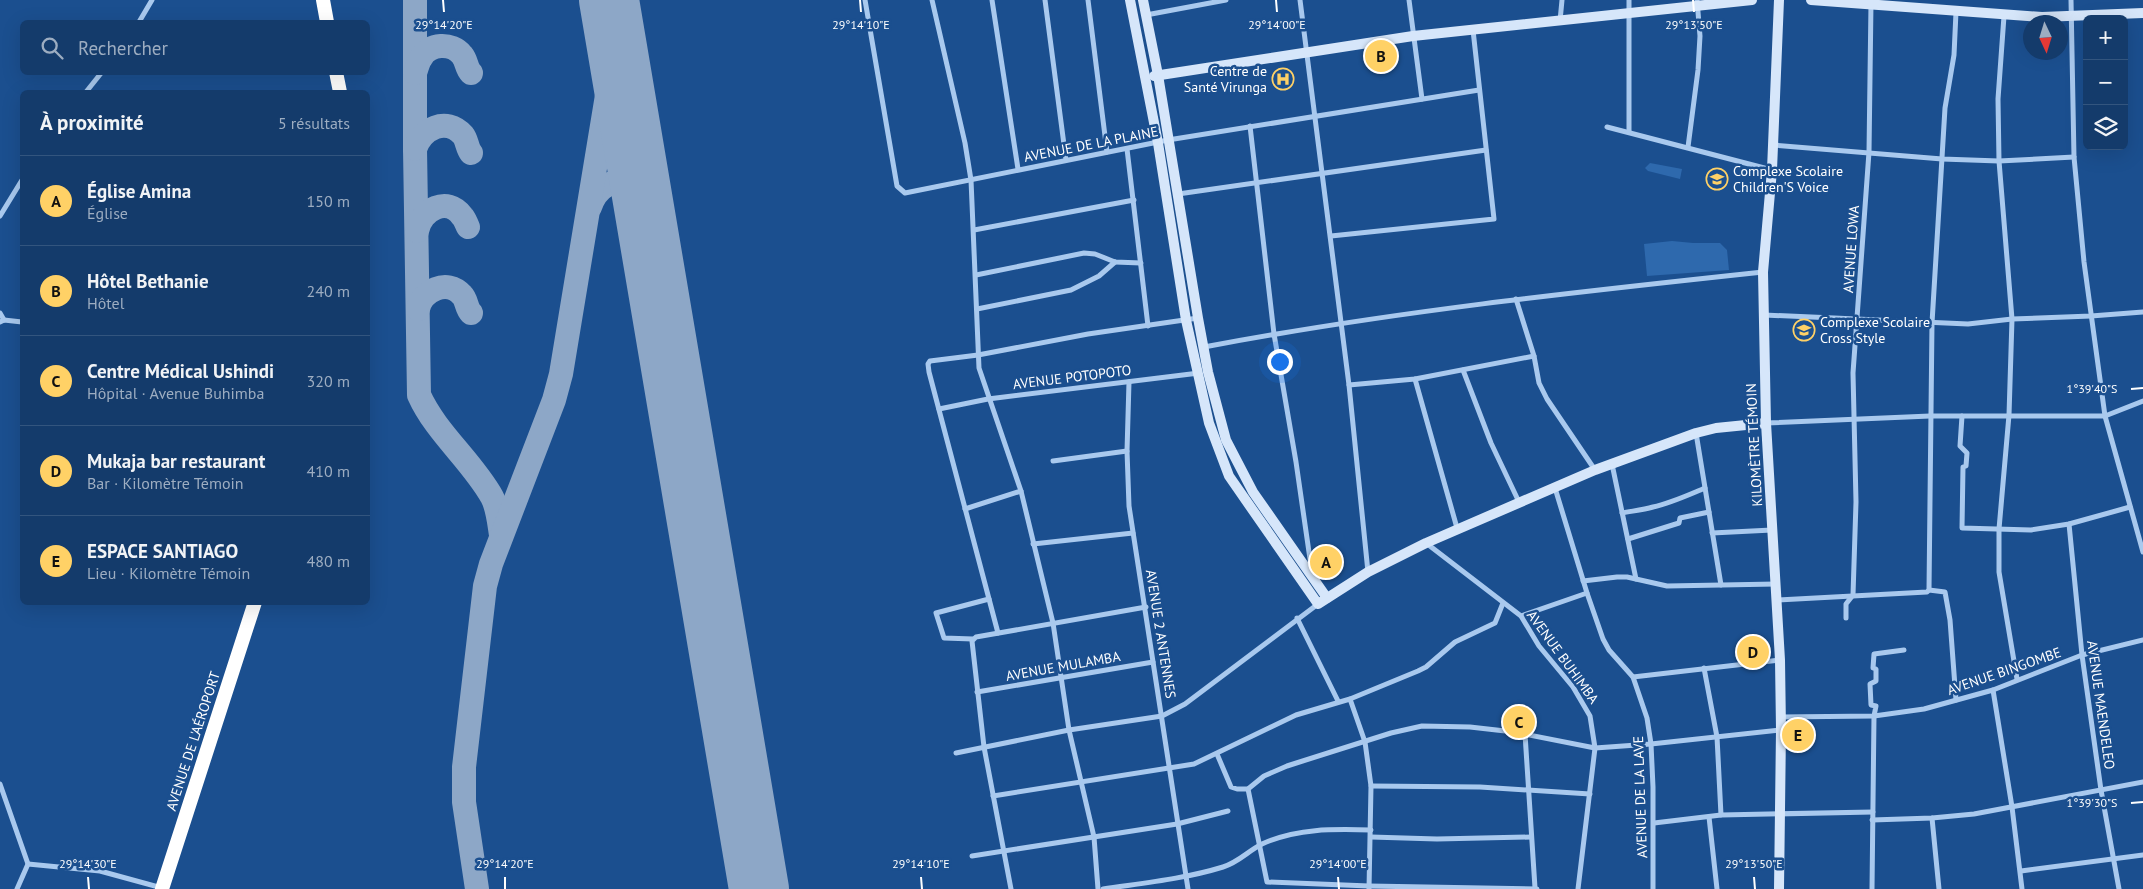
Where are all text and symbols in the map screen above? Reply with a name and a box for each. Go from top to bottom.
north arrow [2023,15,2068,60]
map controls [2083,15,2128,150]
button: + [2083,15,2128,60]
text: 29°14'20"E [415,17,473,32]
text: 29°14'10"E [832,17,890,32]
text: 29°14'00"E [1248,17,1306,32]
text: 29°13'50"E [1665,17,1723,32]
search box [20,20,370,75]
icon: search [38,34,66,62]
text: Rechercher [78,36,168,60]
pin: B [1365,37,1397,75]
button: − [2083,60,2128,105]
place label: Centre de Santé Virunga [1184,62,1267,96]
hospital icon: Centre de Santé Virunga [1271,67,1295,91]
button: layers [2083,105,2128,150]
text: À proximité [40,109,144,136]
text: 5 résultats [278,113,350,133]
street label: AVENUE DE LA PLAINE [1022,122,1160,166]
place label: Complexe Scolaire Children'S Voice [1733,162,1843,196]
school or university icon: Complexe Scolaire Children'S Voice [1705,167,1729,191]
text: Église Amina [87,179,191,203]
text: A [51,191,61,211]
text: 150 m [307,191,350,211]
text: Église [87,203,128,223]
street label: AVENUE LOWA [1839,204,1863,293]
text: Hôtel Bethanie [87,269,209,293]
text: B [51,281,61,301]
text: 240 m [307,281,350,301]
text: Hôtel [87,293,124,313]
place label: Complexe Scolaire Cross Style [1820,313,1930,347]
school or university icon: Complexe Scolaire Cross Style [1792,318,1816,342]
your location [1267,349,1293,375]
text: Centre Médical Ushindi [87,359,274,383]
street label: AVENUE POTOPOTO [1012,361,1132,393]
text: C [52,371,60,391]
text: 320 m [307,371,350,391]
text: 1°39'40"S [2067,381,2117,396]
text: Hôpital · Avenue Buhimba [87,383,264,403]
street label: KILOMÈTRE TÉMOIN [1742,383,1766,507]
text: Mukaja bar restaurant [87,449,265,473]
text: D [51,461,61,481]
text: 410 m [307,461,350,481]
text: Bar · Kilomètre Témoin [87,473,244,493]
text: ESPACE SANTIAGO [87,539,238,563]
pin: A [1310,543,1342,581]
text: E [52,551,60,571]
text: 480 m [307,551,350,571]
text: Lieu · Kilomètre Témoin [87,563,250,583]
street label: AVENUE 2 ANTENNES [1142,568,1180,700]
street label: AVENUE BUHIMBA [1523,607,1603,708]
pin: D [1737,633,1769,671]
street label: AVENUE MAENDELEO [2083,639,2119,771]
street label: AVENUE BINGOMBE [1945,643,2063,699]
street label: AVENUE MULAMBA [1004,647,1122,685]
street label: AVENUE DE L'AÉROPORT [162,669,224,813]
pin: C [1503,703,1535,741]
pin: E [1782,716,1814,754]
street label: AVENUE DE LA LAVE [1629,736,1651,858]
text: 1°39'30"S [2067,795,2117,810]
text: 29°14'30"E [59,856,117,871]
text: 29°14'20"E [476,856,534,871]
text: 29°14'10"E [892,856,950,871]
text: 29°14'00"E [1309,856,1367,871]
text: 29°13'50"E [1725,856,1783,871]

